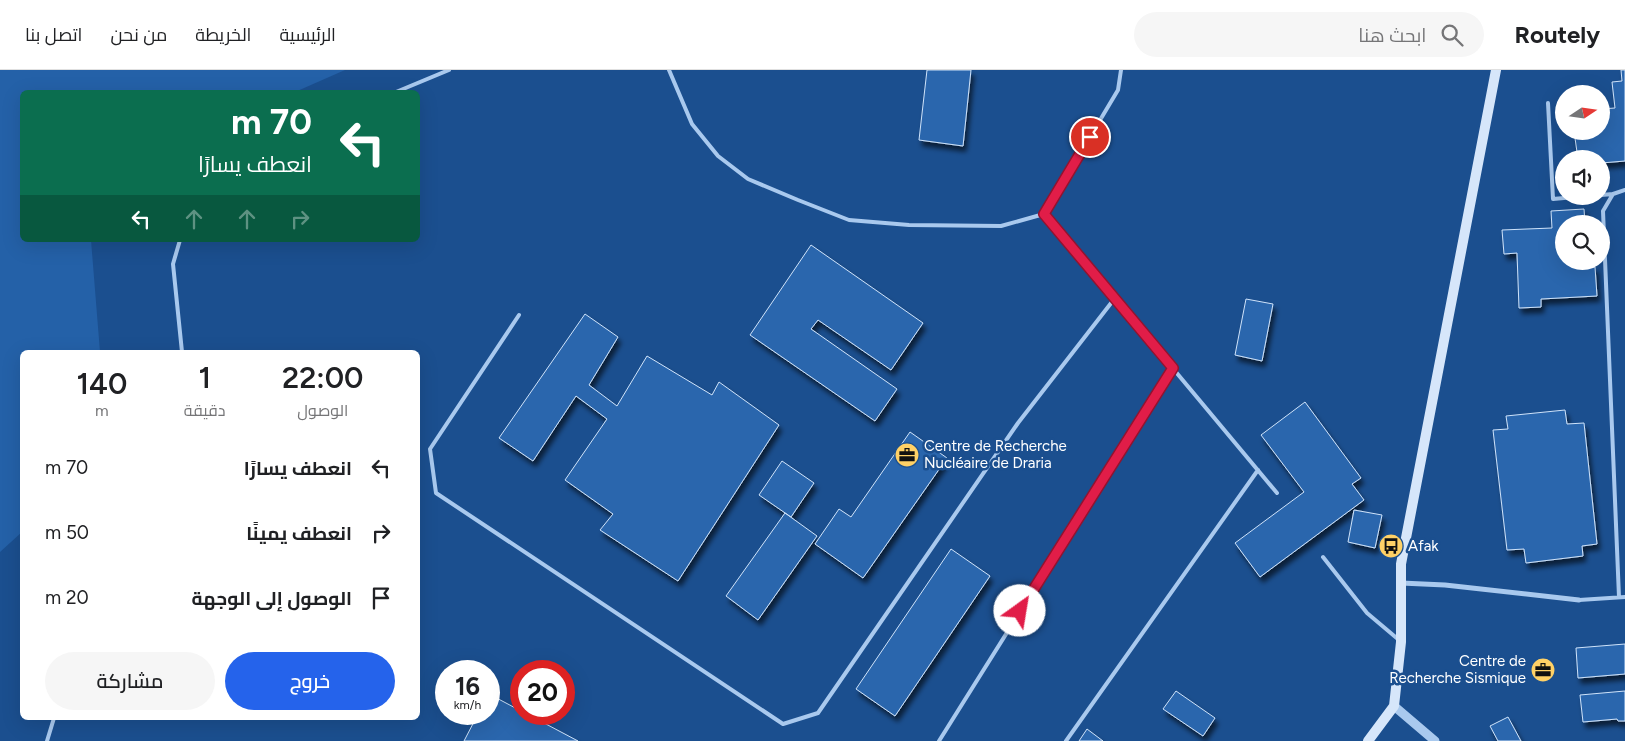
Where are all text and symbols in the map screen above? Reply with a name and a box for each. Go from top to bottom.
search box [1134,12,1484,57]
text: Routely [1514,20,1600,49]
icon: search [1438,21,1466,49]
text: اتصل بنا [25,24,82,46]
text: من نحن [110,24,167,46]
text: الخريطة [195,24,251,46]
text: الرئيسية [279,24,336,46]
text: ابحث هنا [1358,24,1426,47]
north arrow [1555,85,1610,140]
map controls [1555,85,1610,270]
text: 70 m [231,101,312,143]
icon: left [330,110,395,175]
pin [1069,116,1111,158]
icon: arrive [1076,123,1104,151]
button: sound [1555,150,1610,205]
text: انعطف يسارًا [198,151,312,178]
icon: left [127,205,155,233]
icon: ahead [180,205,208,233]
icon: ahead [233,205,261,233]
icon: right [286,205,314,233]
button: search [1555,215,1610,270]
text: 1 [198,359,211,396]
text: 22:00 [282,359,363,396]
text: 140 [77,365,127,402]
text: m [95,401,109,420]
text: دقيقة [184,401,225,420]
text: الوصول [297,401,348,420]
place label: Centre de Recherche Nucléaire de Draria [924,437,1067,472]
office icon: Centre de Recherche Nucléaire de Draria [894,442,920,468]
icon: left [367,454,395,482]
text: 70 m [45,456,88,479]
text: انعطف يسارًا [244,457,352,480]
icon: right [367,519,395,547]
text: 50 m [45,521,89,544]
text: انعطف يمينًا [246,522,352,545]
bus stop icon: Afak [1378,533,1404,559]
place label: Afak [1408,537,1439,555]
icon: arrive [367,584,395,612]
position arrow [993,584,1045,636]
text: 20 m [45,586,89,609]
text: الوصول إلى الوجهة [192,587,352,610]
button: مشاركة [45,652,215,710]
button: خروج [225,652,395,710]
place label: Centre de Recherche Sismique [1389,652,1526,687]
office icon: Centre de Recherche Sismique [1530,657,1556,683]
speed limit sign: 20 [510,660,575,725]
text: 16 [455,671,480,701]
text: km/h [454,698,481,712]

